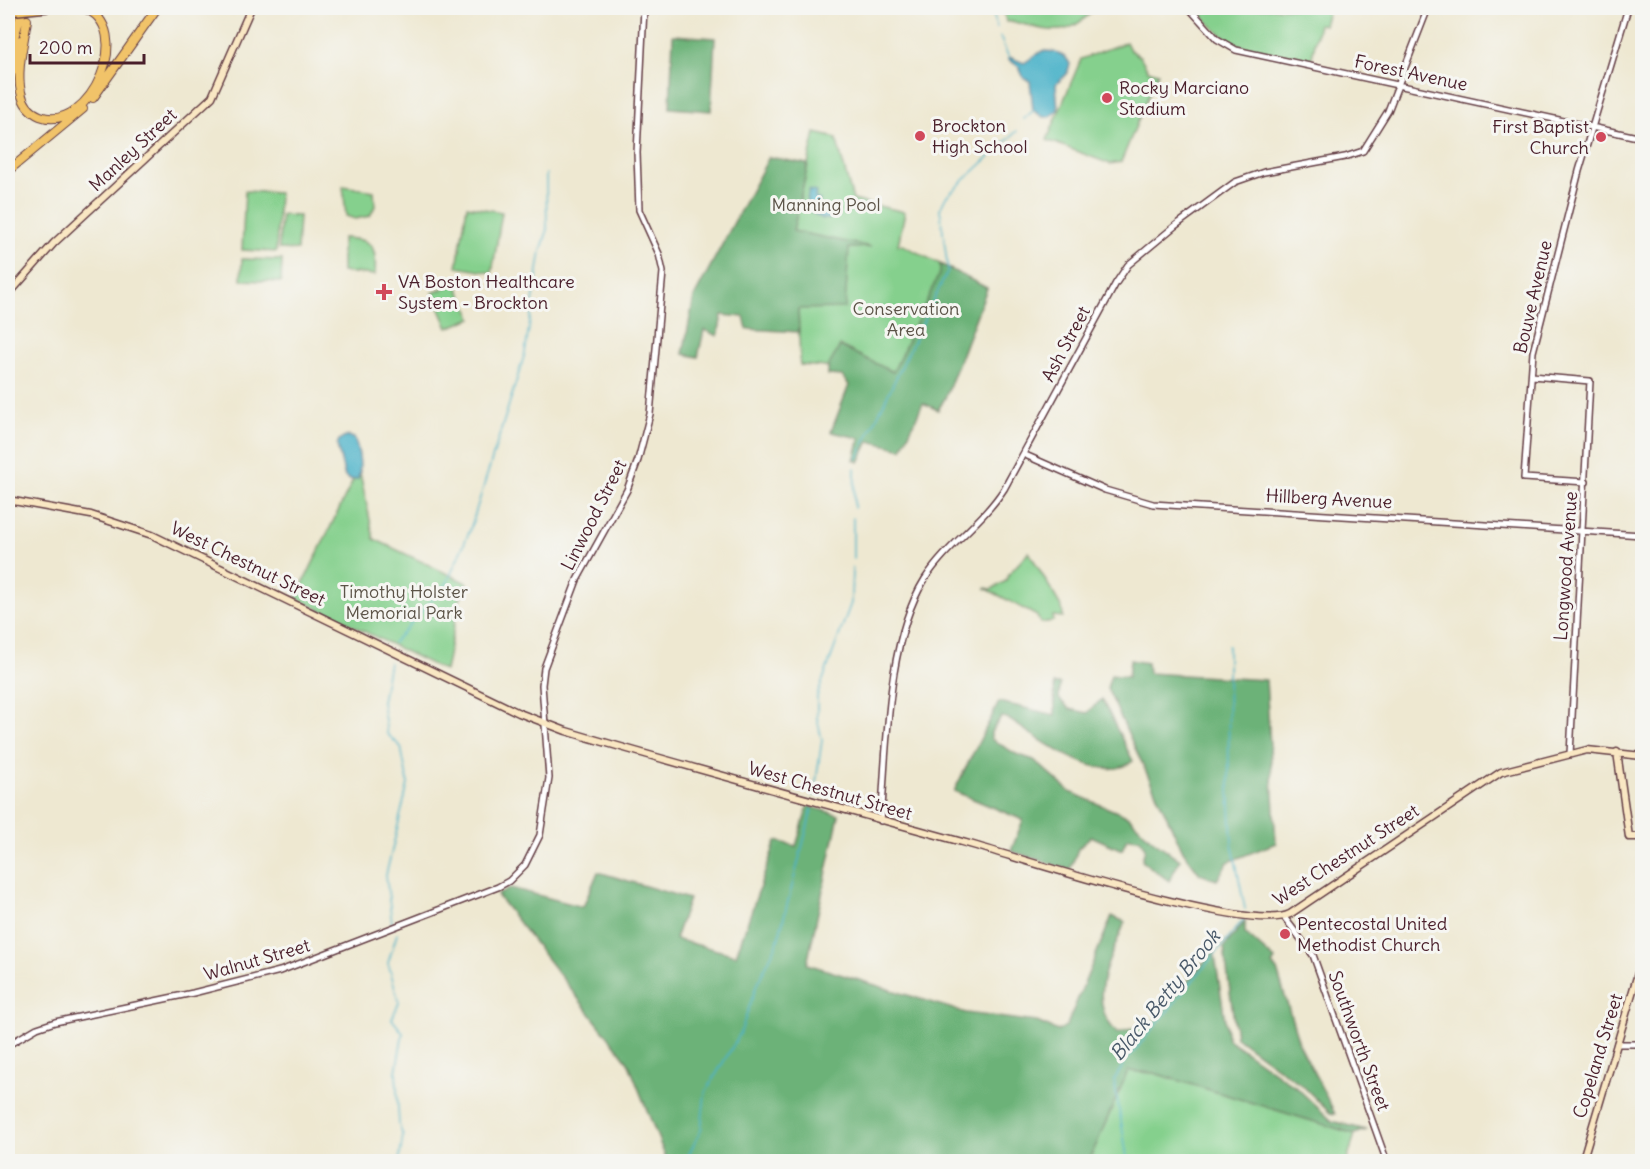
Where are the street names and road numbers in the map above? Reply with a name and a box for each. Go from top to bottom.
street label: Forest Avenue [1353,49,1470,96]
street label: Manley Street [84,103,181,196]
street label: Bouve Avenue [1508,238,1557,356]
street label: Ash Street [1036,302,1095,386]
street label: Linwood Street [556,455,631,574]
street label: Hillberg Avenue [1265,484,1393,513]
street label: Longwood Avenue [1549,490,1582,641]
street label: West Chestnut Street [167,516,329,611]
street label: West Chestnut Street [746,756,915,825]
street label: West Chestnut Street [1268,799,1423,910]
street label: Walnut Street [201,933,313,986]
street label: Southworth Street [1323,968,1395,1114]
street label: Copeland Street [1568,991,1627,1121]

